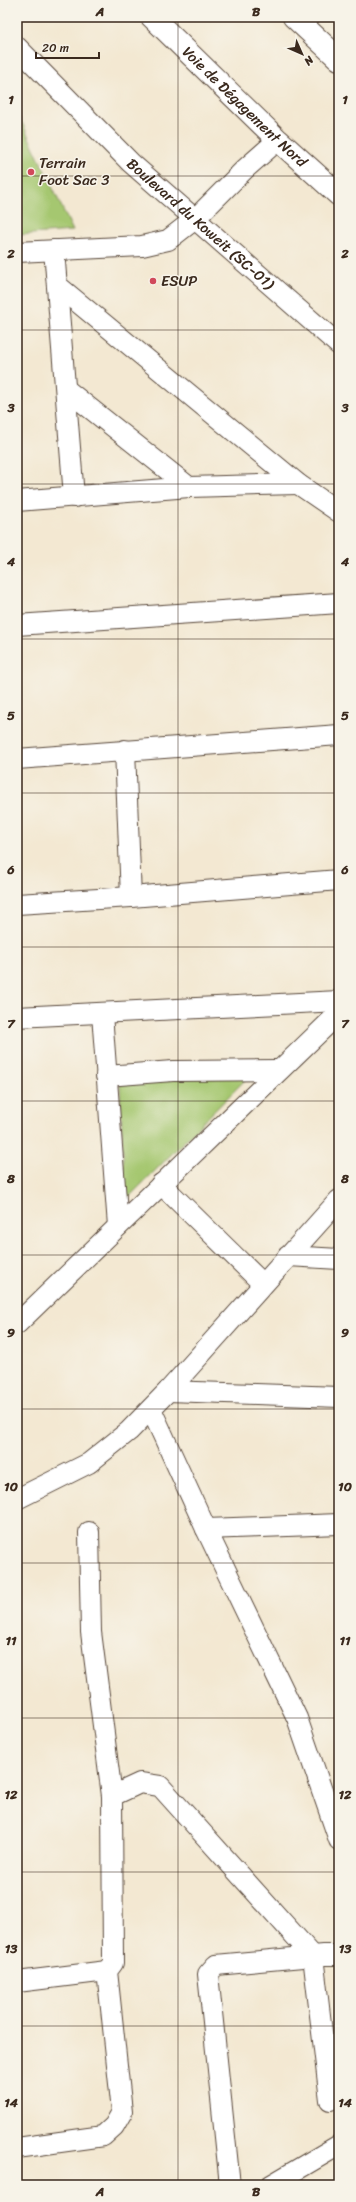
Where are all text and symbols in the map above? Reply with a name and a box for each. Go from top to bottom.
text: A [95,0,104,23]
text: B [252,0,261,23]
scale bar [36,34,99,60]
north arrow [282,34,322,74]
text: 20 m [42,37,69,59]
street label: Voie de Dégagement Nord [179,43,311,171]
text: 1 [8,88,14,111]
text: 1 [342,88,348,111]
place label: Terrain Foot Sac 3 [39,150,109,193]
street label: Boulevard du Koweit (SC-01) [121,152,281,297]
marker: Terrain Foot Sac 3 [26,167,36,177]
text: 2 [6,242,15,265]
text: 2 [340,242,349,265]
place label: ESUP [161,268,198,294]
marker: ESUP [148,276,158,286]
text: 3 [6,396,15,419]
text: 3 [340,396,349,419]
text: 4 [6,550,16,573]
text: 4 [340,550,350,573]
text: 5 [7,704,15,727]
text: 5 [341,704,349,727]
text: 6 [6,858,15,881]
text: 6 [340,858,349,881]
text: 7 [7,1012,16,1035]
text: 7 [341,1012,350,1035]
text: 8 [6,1167,15,1190]
text: 8 [340,1167,349,1190]
text: 9 [7,1321,15,1344]
text: 9 [341,1321,349,1344]
text: 10 [4,1475,18,1498]
text: 10 [338,1475,352,1498]
text: 11 [5,1629,17,1652]
text: 11 [339,1629,351,1652]
text: 12 [4,1783,18,1806]
text: 12 [338,1783,352,1806]
text: 13 [5,1937,18,1960]
text: 13 [339,1937,352,1960]
text: 14 [4,2091,19,2114]
text: 14 [338,2091,353,2114]
text: A [95,2180,104,2202]
text: B [252,2180,261,2202]

